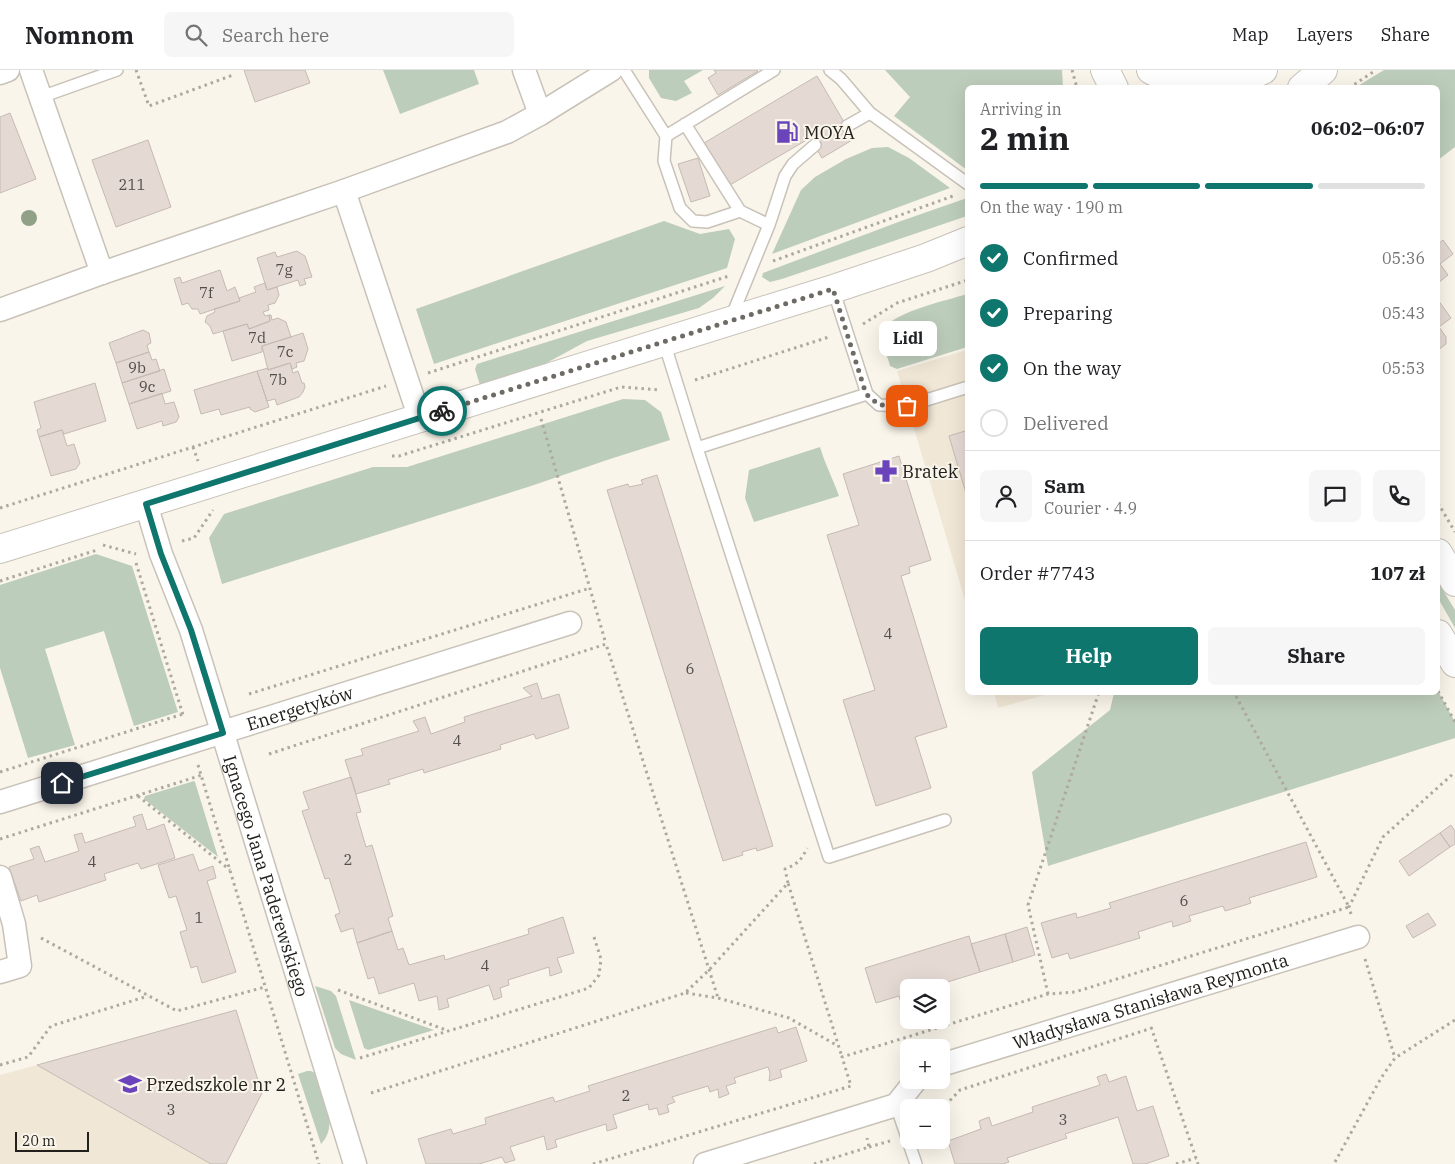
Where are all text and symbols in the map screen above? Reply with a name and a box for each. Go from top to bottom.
search box [164,12,514,57]
text: Nomnom [25,19,134,51]
icon: search [182,21,210,49]
text: Search here [222,23,329,47]
text: Map [1232,23,1269,46]
text: Layers [1297,23,1353,46]
text: Share [1381,23,1430,46]
text: Arriving in [980,99,1062,119]
text: 06:02–06:07 [1311,116,1425,140]
text: 2 min [980,117,1070,159]
fuel station icon: MOYA [774,119,800,145]
place label: MOYA [804,121,855,144]
house number: 211 [118,175,146,194]
text: On the way · 190 m [980,197,1123,217]
icon: check [980,244,1008,272]
text: Confirmed [1023,246,1118,270]
text: 05:36 [1382,248,1425,268]
house number: 7g [275,260,293,279]
house number: 7f [199,283,214,302]
icon: check [980,299,1008,327]
text: Preparing [1023,301,1112,325]
text: 05:43 [1382,303,1425,323]
callout: Lidl [878,321,936,356]
house number: 7d [248,328,266,347]
text: Lidl [893,328,923,348]
house number: 7c [277,342,294,361]
icon: check [980,354,1008,382]
text: On the way [1023,356,1121,380]
house number: 9b [128,358,146,377]
text: 05:53 [1382,358,1425,378]
house number: 7b [269,370,287,389]
house number: 9c [139,377,156,396]
pin [886,385,928,427]
courier [417,386,467,436]
icon: bag [893,392,921,420]
icon: bike [428,397,456,425]
text: Delivered [1023,411,1109,435]
pharmacy icon: Bratek [873,458,899,484]
place label: Bratek [902,460,959,483]
button: person [980,470,1032,522]
button: chat [1309,470,1361,522]
button: phone [1373,470,1425,522]
text: Sam [1044,474,1085,498]
text: Courier · 4.9 [1044,498,1137,518]
text: Order #7743 [980,561,1095,585]
text: 107 zł [1370,561,1425,585]
house number: 4 [883,624,893,643]
button: Help [980,627,1198,685]
button: Share [1208,627,1425,685]
house number: 6 [685,659,695,678]
street label: Energetyków [244,680,356,735]
house number: 4 [452,731,462,750]
street label: Ignacego Jana Paderewskiego [219,752,314,999]
pin [41,762,83,804]
icon: home [48,769,76,797]
house number: 2 [343,850,353,869]
house number: 4 [87,852,97,871]
house number: 6 [1179,891,1189,910]
house number: 1 [194,908,204,927]
street label: Władysława Stanisława Reymonta [1010,948,1291,1054]
house number: 4 [480,956,490,975]
map controls [900,979,950,1149]
button: layers [900,979,950,1029]
button: + [900,1039,950,1089]
school or university icon: Przedszkole nr 2 [117,1071,143,1097]
place label: Przedszkole nr 2 [146,1073,286,1096]
house number: 2 [621,1086,631,1105]
button: − [900,1099,950,1149]
house number: 3 [166,1100,176,1119]
house number: 3 [1058,1110,1068,1129]
scale bar [15,1129,89,1152]
text: 20 m [22,1132,55,1150]

